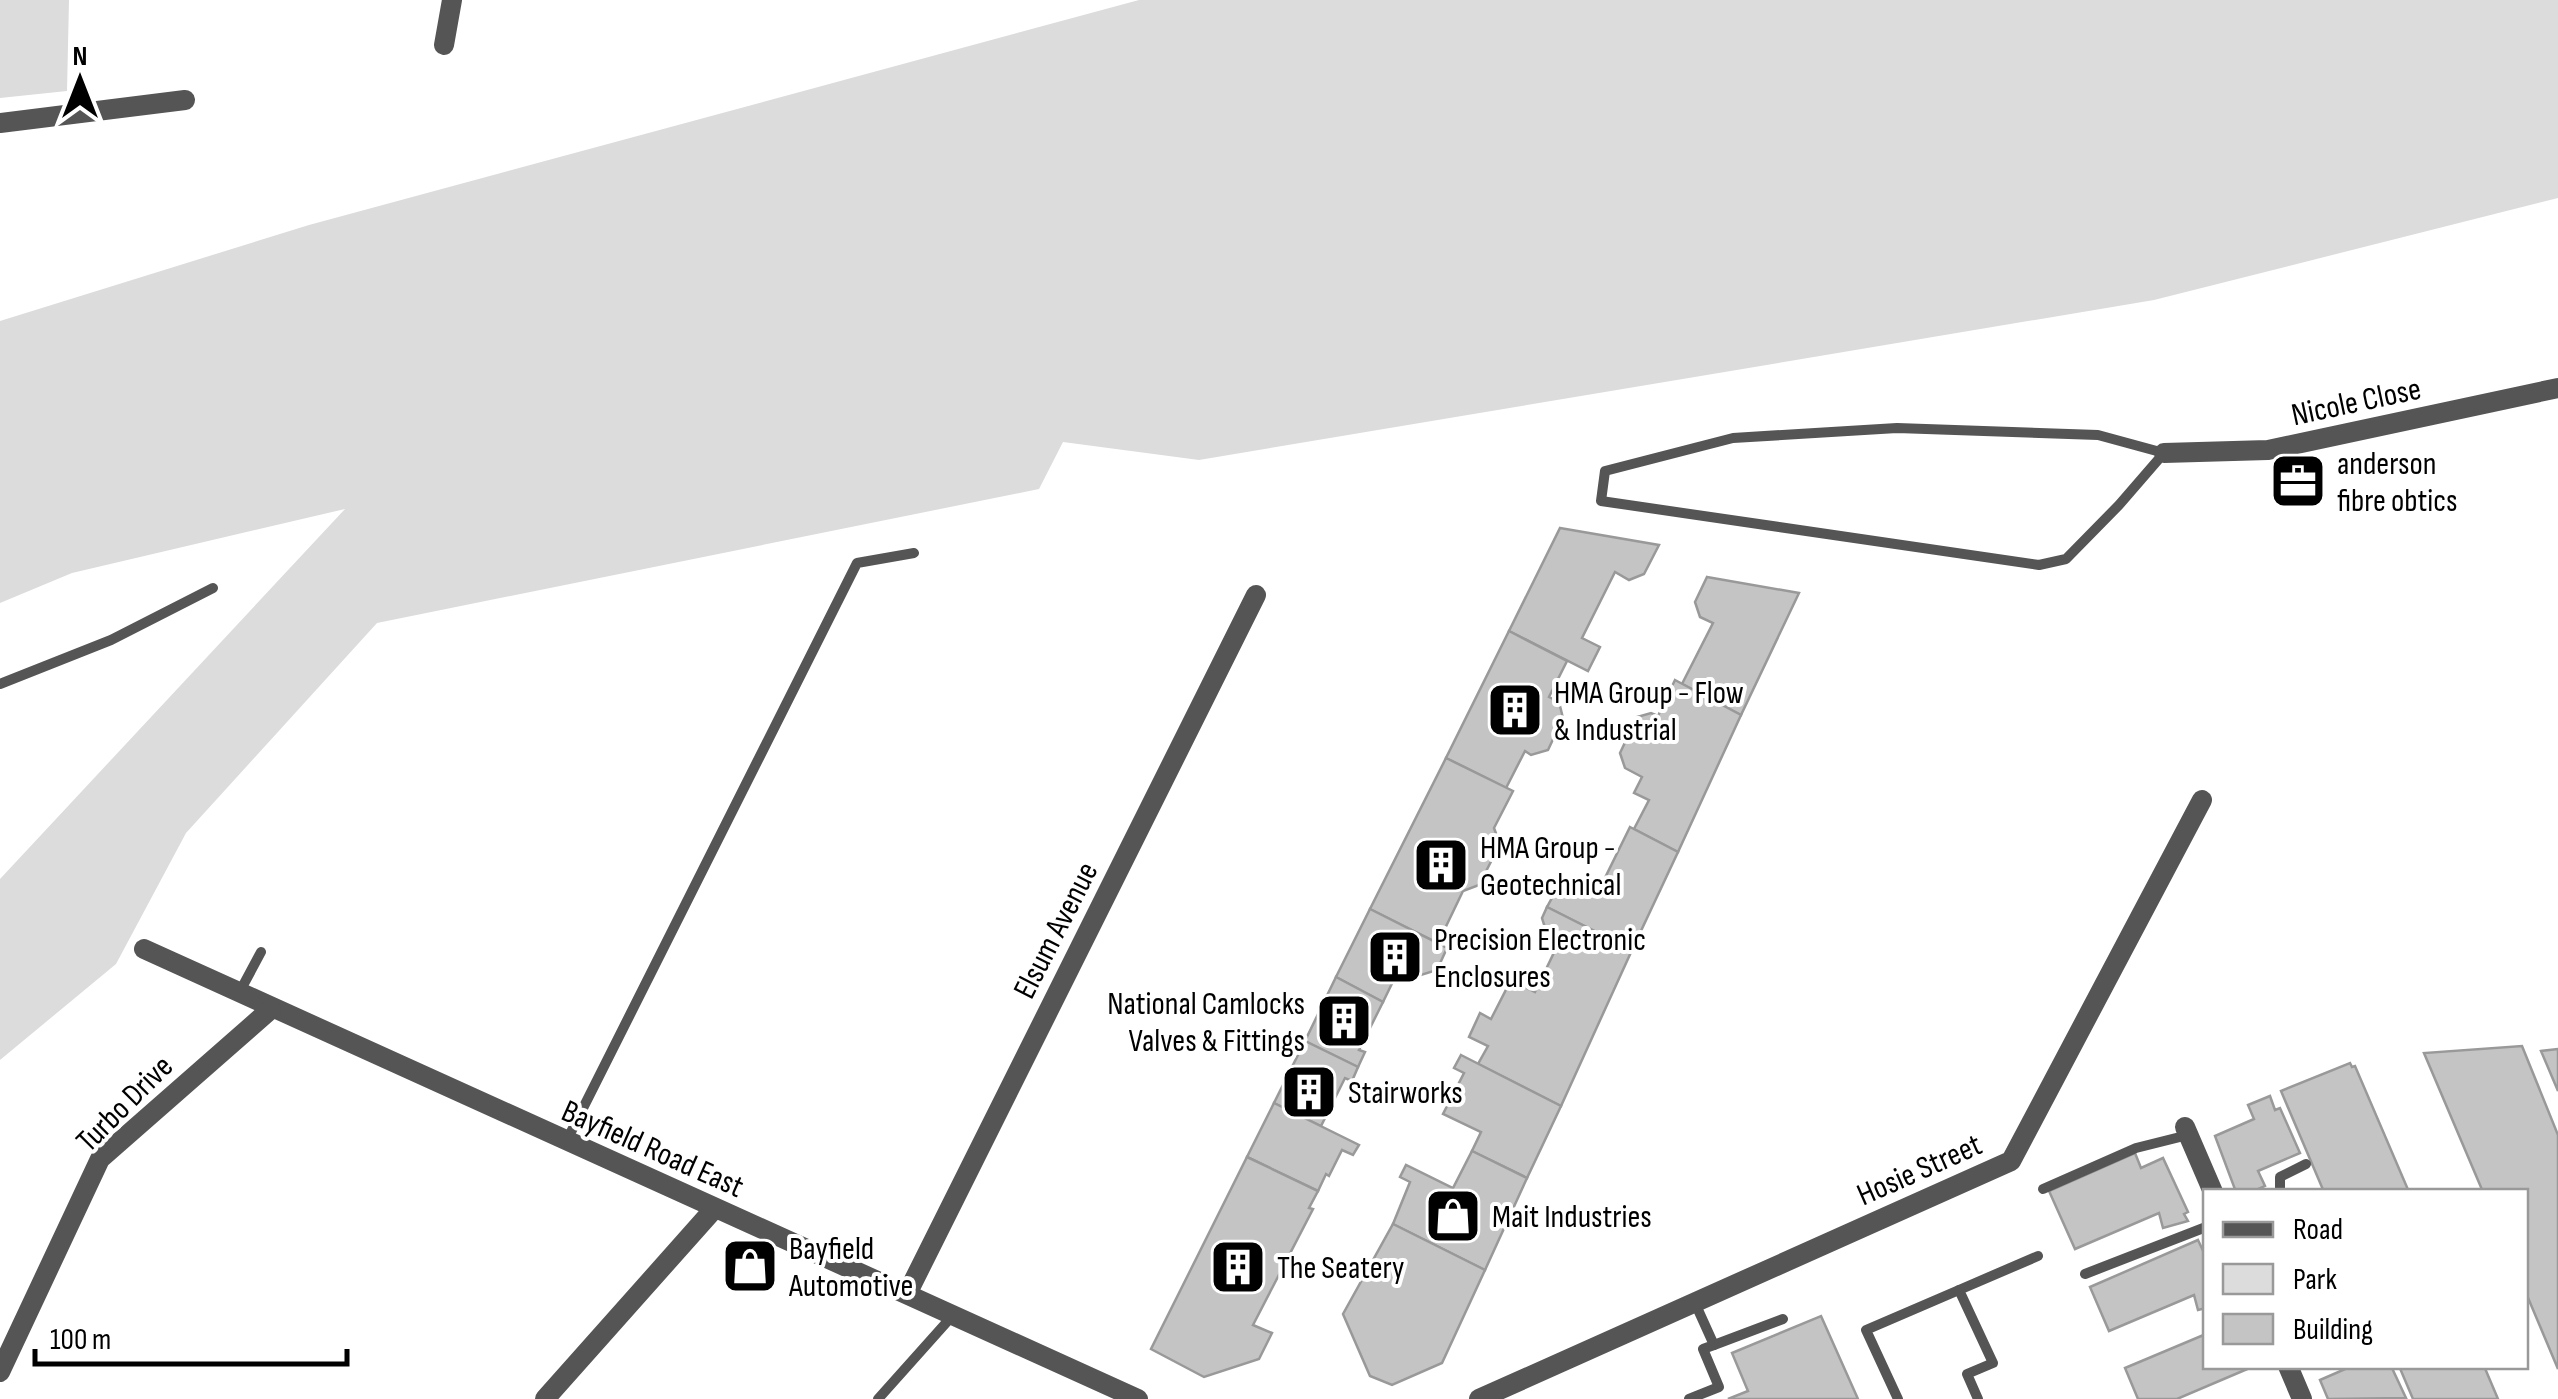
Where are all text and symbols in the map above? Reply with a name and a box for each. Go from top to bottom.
north arrow [30,30,130,130]
text: N [73,40,87,73]
street label: Nicole Close [2288,370,2425,435]
place label: anderson fibre obtics [2337,445,2457,521]
office icon: anderson fibre obtics [2268,451,2328,511]
place label: HMA Group - Flow & Industrial [1554,674,1744,750]
building icon: HMA Group - Flow & Industrial [1485,680,1545,740]
place label: HMA Group - Geotechnical [1480,829,1621,905]
building icon: HMA Group - Geotechnical [1411,835,1471,895]
street label: Elsum Avenue [1005,856,1107,1005]
place label: Precision Electronic Enclosures [1434,921,1646,997]
building icon: Precision Electronic Enclosures [1365,927,1425,987]
place label: National Camlocks Valves & Fittings [1107,985,1305,1061]
building icon: National Camlocks Valves & Fittings [1314,991,1374,1051]
street label: Turbo Drive [69,1048,182,1161]
building icon: Stairworks [1279,1062,1339,1122]
place label: Stairworks [1348,1074,1463,1113]
street label: Bayfield Road East [555,1092,749,1207]
street label: Hosie Street [1851,1126,1988,1215]
shop icon: Mait Industries [1423,1186,1483,1246]
legend [2203,1189,2528,1369]
place label: Mait Industries [1492,1198,1652,1237]
text: Road [2293,1212,2343,1248]
place label: Bayfield Automotive [788,1230,913,1306]
shop icon: Bayfield Automotive [720,1236,780,1296]
building icon: The Seatery [1208,1237,1268,1297]
place label: The Seatery [1277,1249,1404,1288]
text: Park [2293,1262,2337,1298]
scale bar [35,1304,348,1366]
text: Building [2293,1312,2373,1348]
text: 100 m [50,1322,111,1358]

